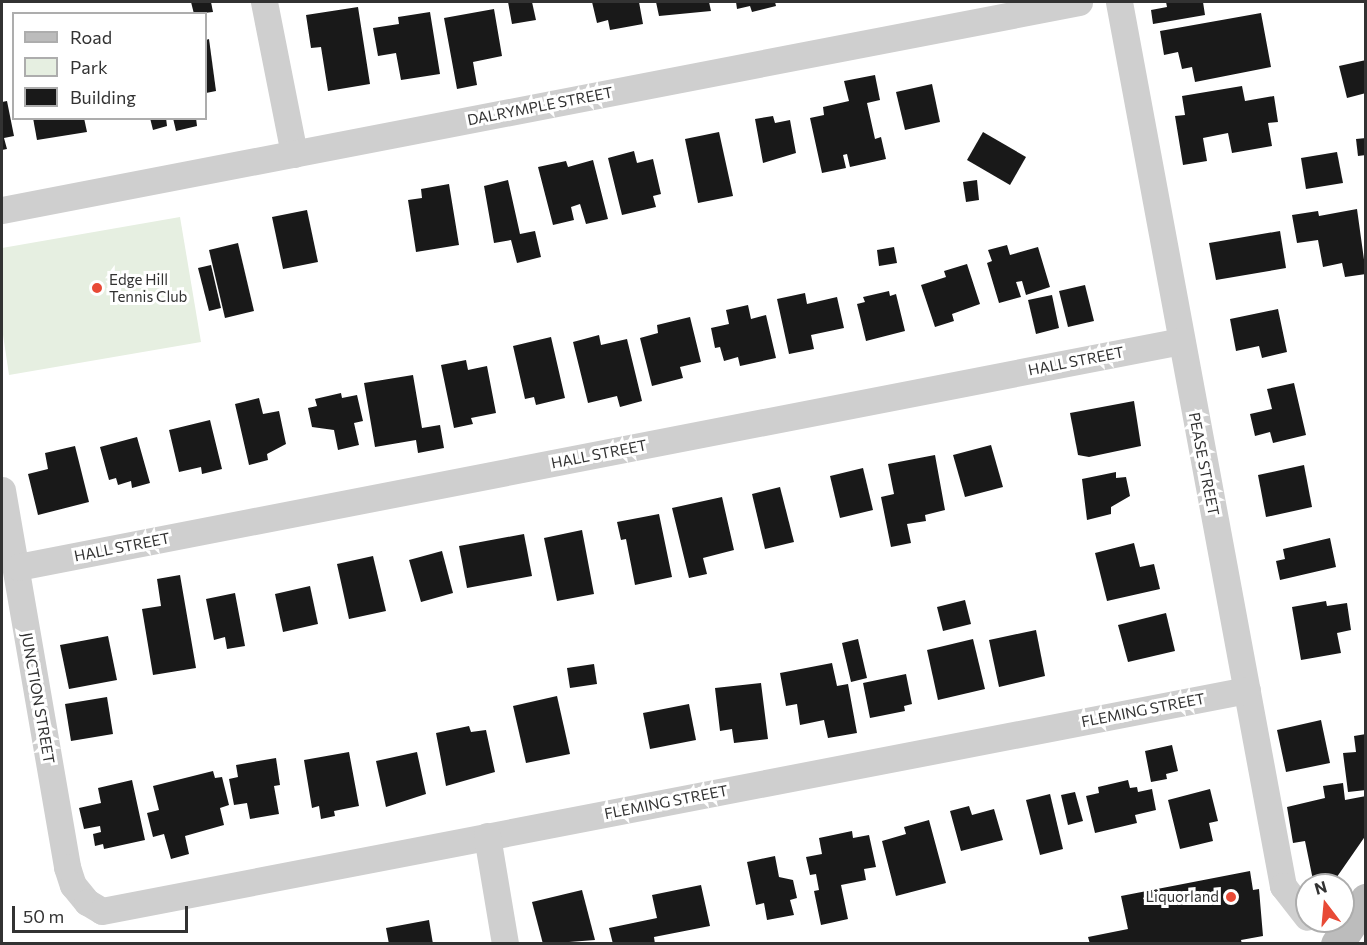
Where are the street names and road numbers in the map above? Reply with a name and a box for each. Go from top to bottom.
street label: DALRYMPLE STREET [466,83,614,129]
street label: HALL STREET [1027,343,1125,379]
street label: PEASE STREET [1185,411,1223,517]
street label: HALL STREET [550,436,648,472]
street label: HALL STREET [73,529,171,565]
street label: JUNCTION STREET [18,631,58,765]
street label: FLEMING STREET [1080,689,1206,731]
street label: FLEMING STREET [603,781,729,823]

